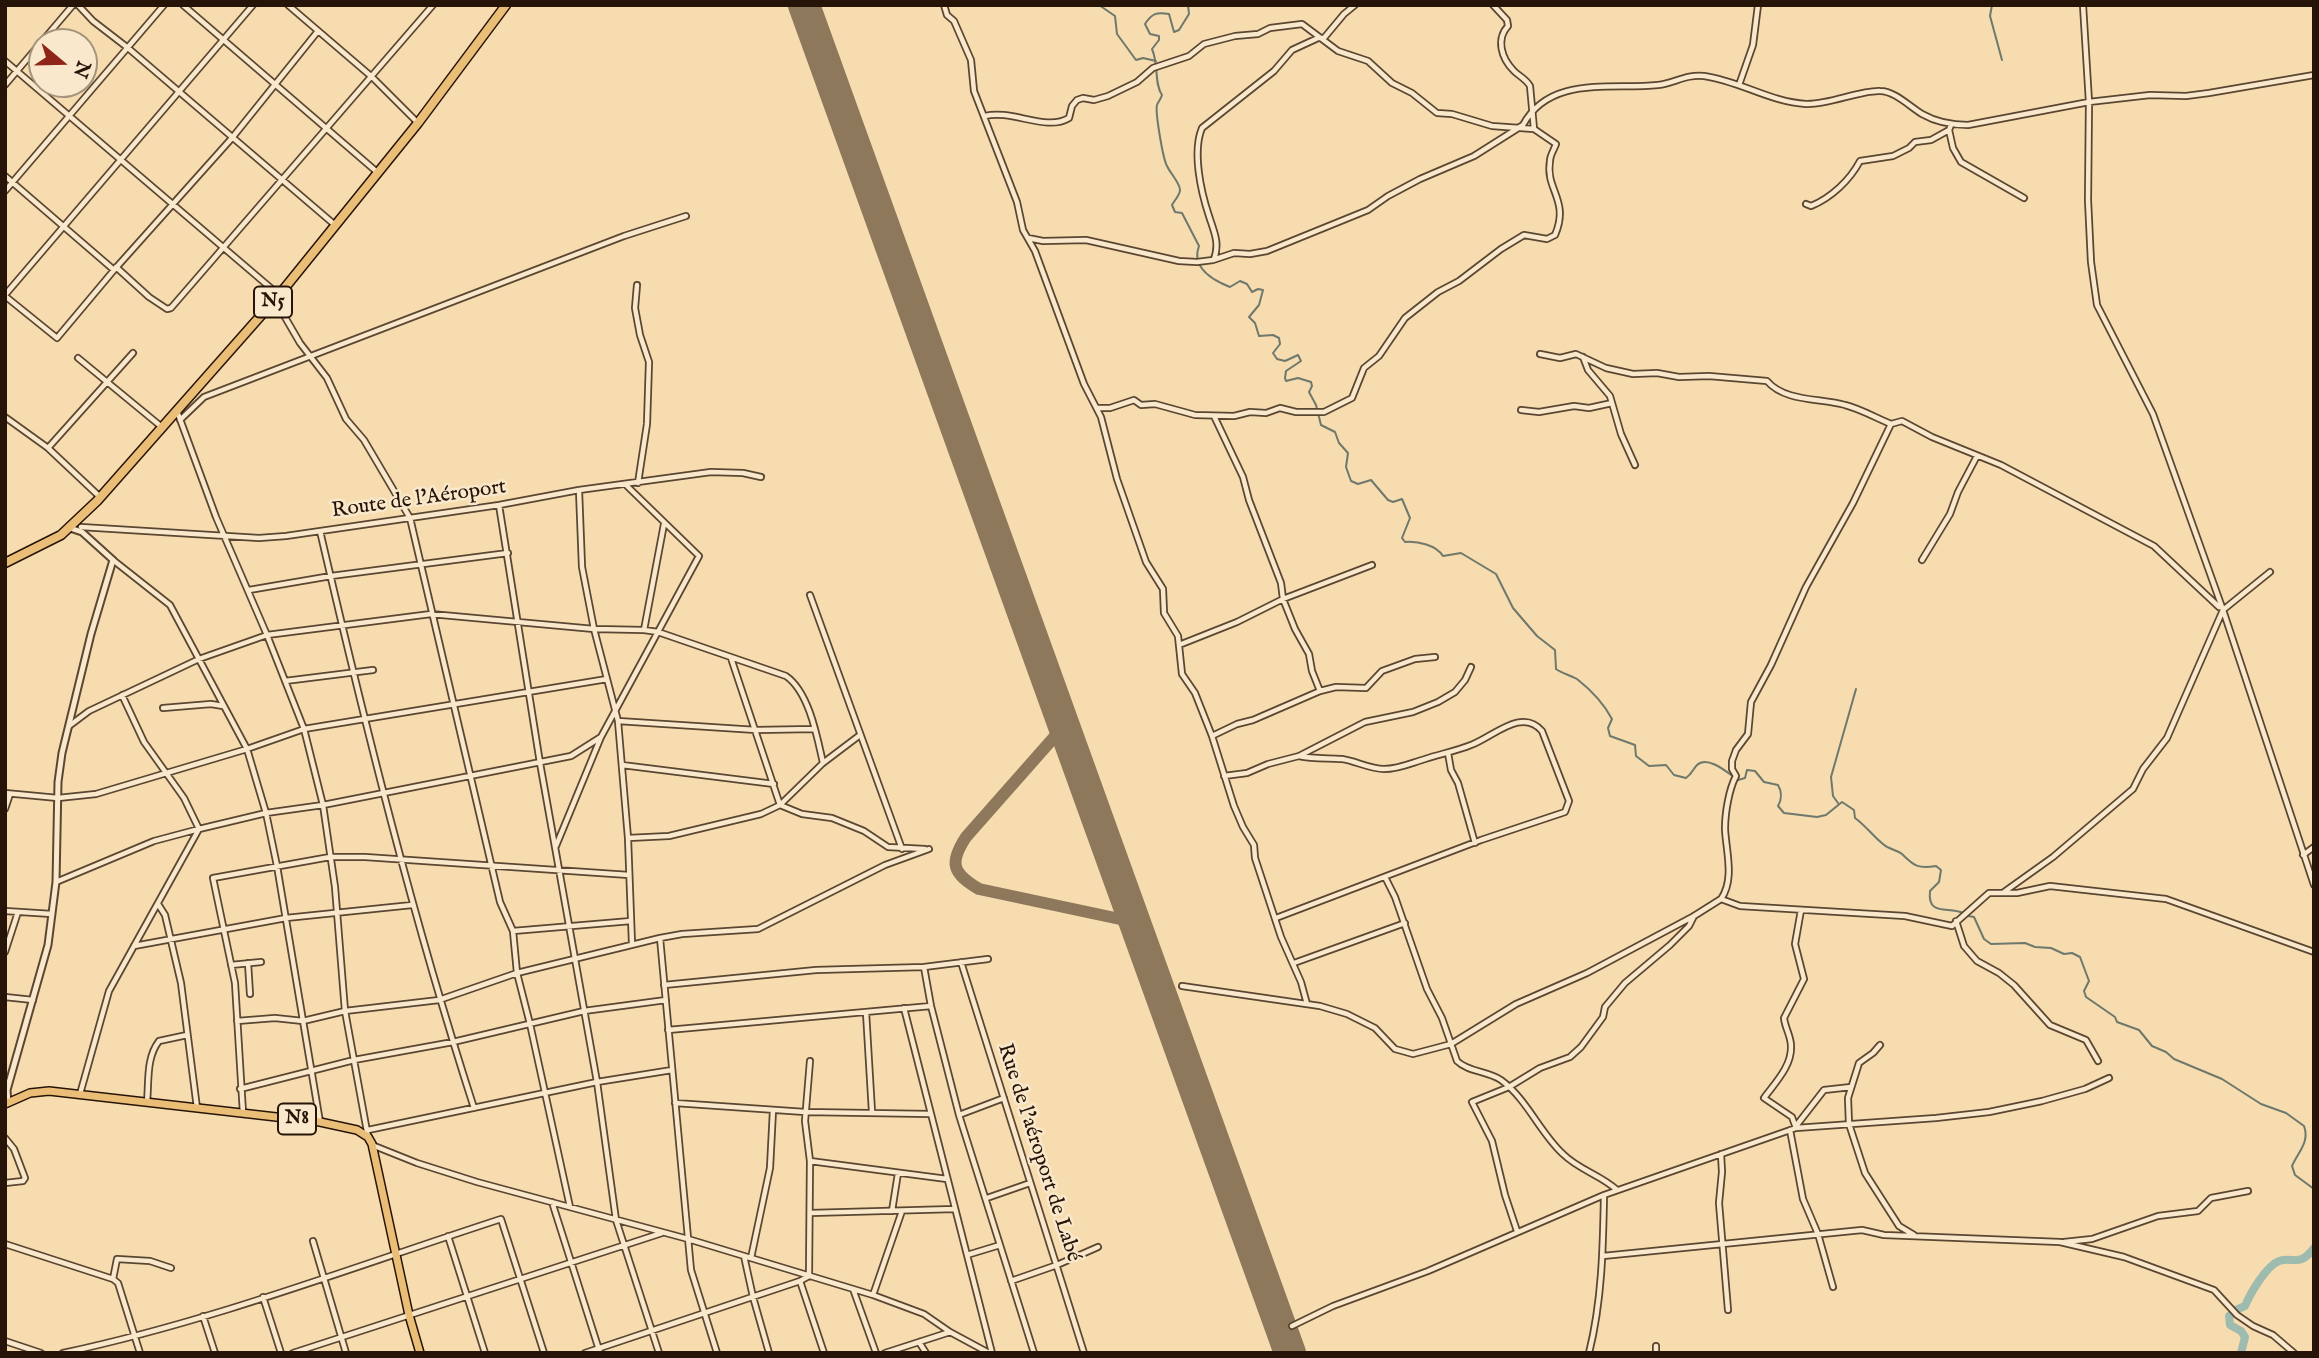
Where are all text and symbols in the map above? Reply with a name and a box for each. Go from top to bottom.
north arrow [28,28,98,98]
text: N [67,57,95,81]
road number: N5 [254,286,292,318]
street label: Route de l'Aéroport [330,475,508,525]
street label: Rue de l'aéroport de Labé [991,1041,1085,1265]
road number: N8 [278,1104,316,1134]

